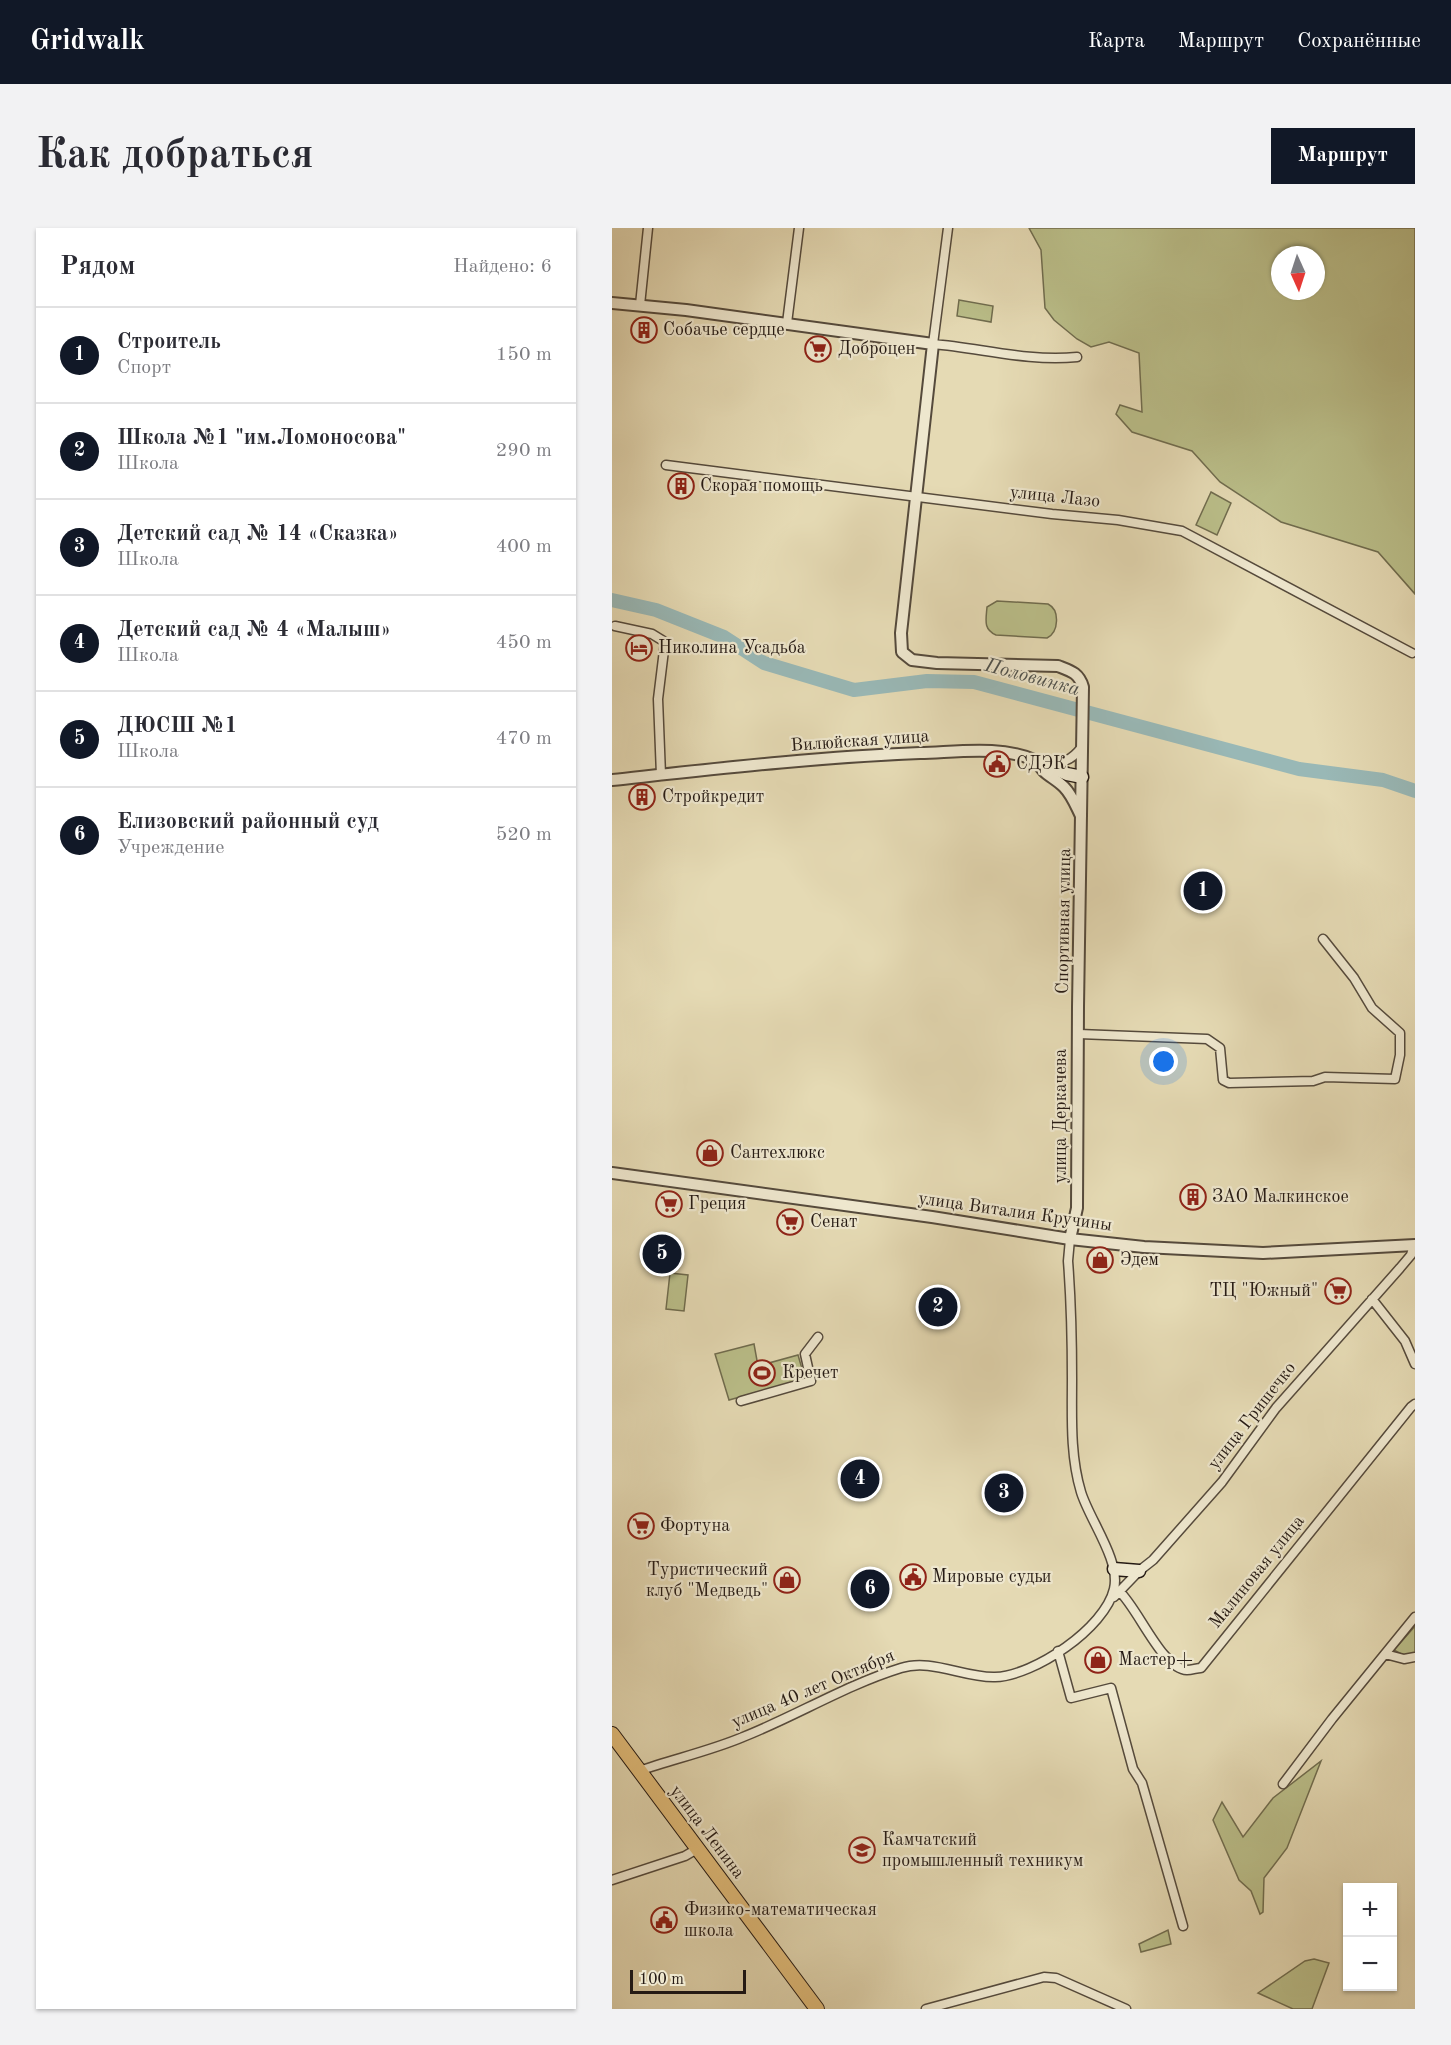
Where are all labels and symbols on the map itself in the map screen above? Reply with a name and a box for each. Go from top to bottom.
north arrow [1271,246,1325,300]
building icon: Собачье сердце [629,315,659,345]
place label: Собачье сердце [663,321,784,339]
supermarket icon: Доброцен [803,334,833,364]
place label: Доброцен [838,340,916,358]
building icon: Скорая помощь [666,471,696,501]
place label: Скорая помощь [700,477,823,495]
street label: улица Лазо [1009,483,1101,511]
hotel icon: Николина Усадьба [624,633,654,663]
place label: Николина Усадьба [658,639,806,657]
water label: Половинка [981,655,1082,700]
street label: Вилюйская улица [790,727,930,755]
public building icon: СДЭК [982,749,1012,779]
place label: СДЭК [1016,755,1066,773]
building icon: Стройкредит [627,782,657,812]
place label: Стройкредит [662,788,764,806]
street label: Спортивная улица [1054,848,1074,994]
pin: 1 [1184,868,1222,914]
your location [1149,1047,1178,1076]
street label: улица Деркачева [1052,1049,1070,1183]
shop icon: Сантехлюкс [695,1138,725,1168]
place label: Сантехлюкс [730,1144,825,1162]
building icon: ЗАО Малкинское [1178,1182,1208,1212]
place label: ЗАО Малкинское [1212,1188,1349,1206]
supermarket icon: Греция [654,1189,684,1219]
street label: улица Виталия Кручины [917,1189,1113,1235]
place label: Греция [688,1195,746,1213]
supermarket icon: Сенат [775,1207,805,1237]
place label: Сенат [810,1213,858,1231]
pin: 5 [643,1232,682,1276]
shop icon: Эдем [1085,1245,1115,1275]
place label: Эдем [1120,1251,1159,1269]
supermarket icon: ТЦ "Южный" [1323,1276,1353,1306]
place label: ТЦ "Южный" [1209,1282,1318,1300]
pin: 2 [918,1284,958,1330]
sports icon: Кречет [747,1358,777,1388]
street label: улица Гришечко [1205,1359,1299,1473]
place label: Кречет [782,1364,838,1382]
pin: 4 [840,1456,880,1502]
pin: 3 [984,1470,1024,1516]
supermarket icon: Фортуна [626,1511,656,1541]
street label: Малиновая улица [1206,1512,1308,1632]
place label: Фортуна [660,1517,730,1535]
place label: Туристический клуб "Медведь" [646,1561,768,1600]
public building icon: Мировые судьи [898,1562,928,1592]
shop icon: Туристический клуб "Медведь" [772,1565,802,1595]
pin: 6 [850,1566,890,1612]
place label: Мировые судьи [932,1568,1051,1586]
shop icon: Мастер+ [1083,1645,1113,1675]
street label: улица 40 лет Октября [729,1647,897,1731]
place label: Мастер+ [1118,1651,1193,1669]
street label: улица Ленина [666,1782,748,1882]
place label: Камчатский промышленный техникум [882,1831,1083,1870]
school or university icon: Камчатский промышленный техникум [847,1835,877,1865]
place label: Физико-математическая школа [684,1901,877,1940]
public building icon: Физико-математическая школа [649,1905,679,1935]
scale bar [630,1967,746,1994]

